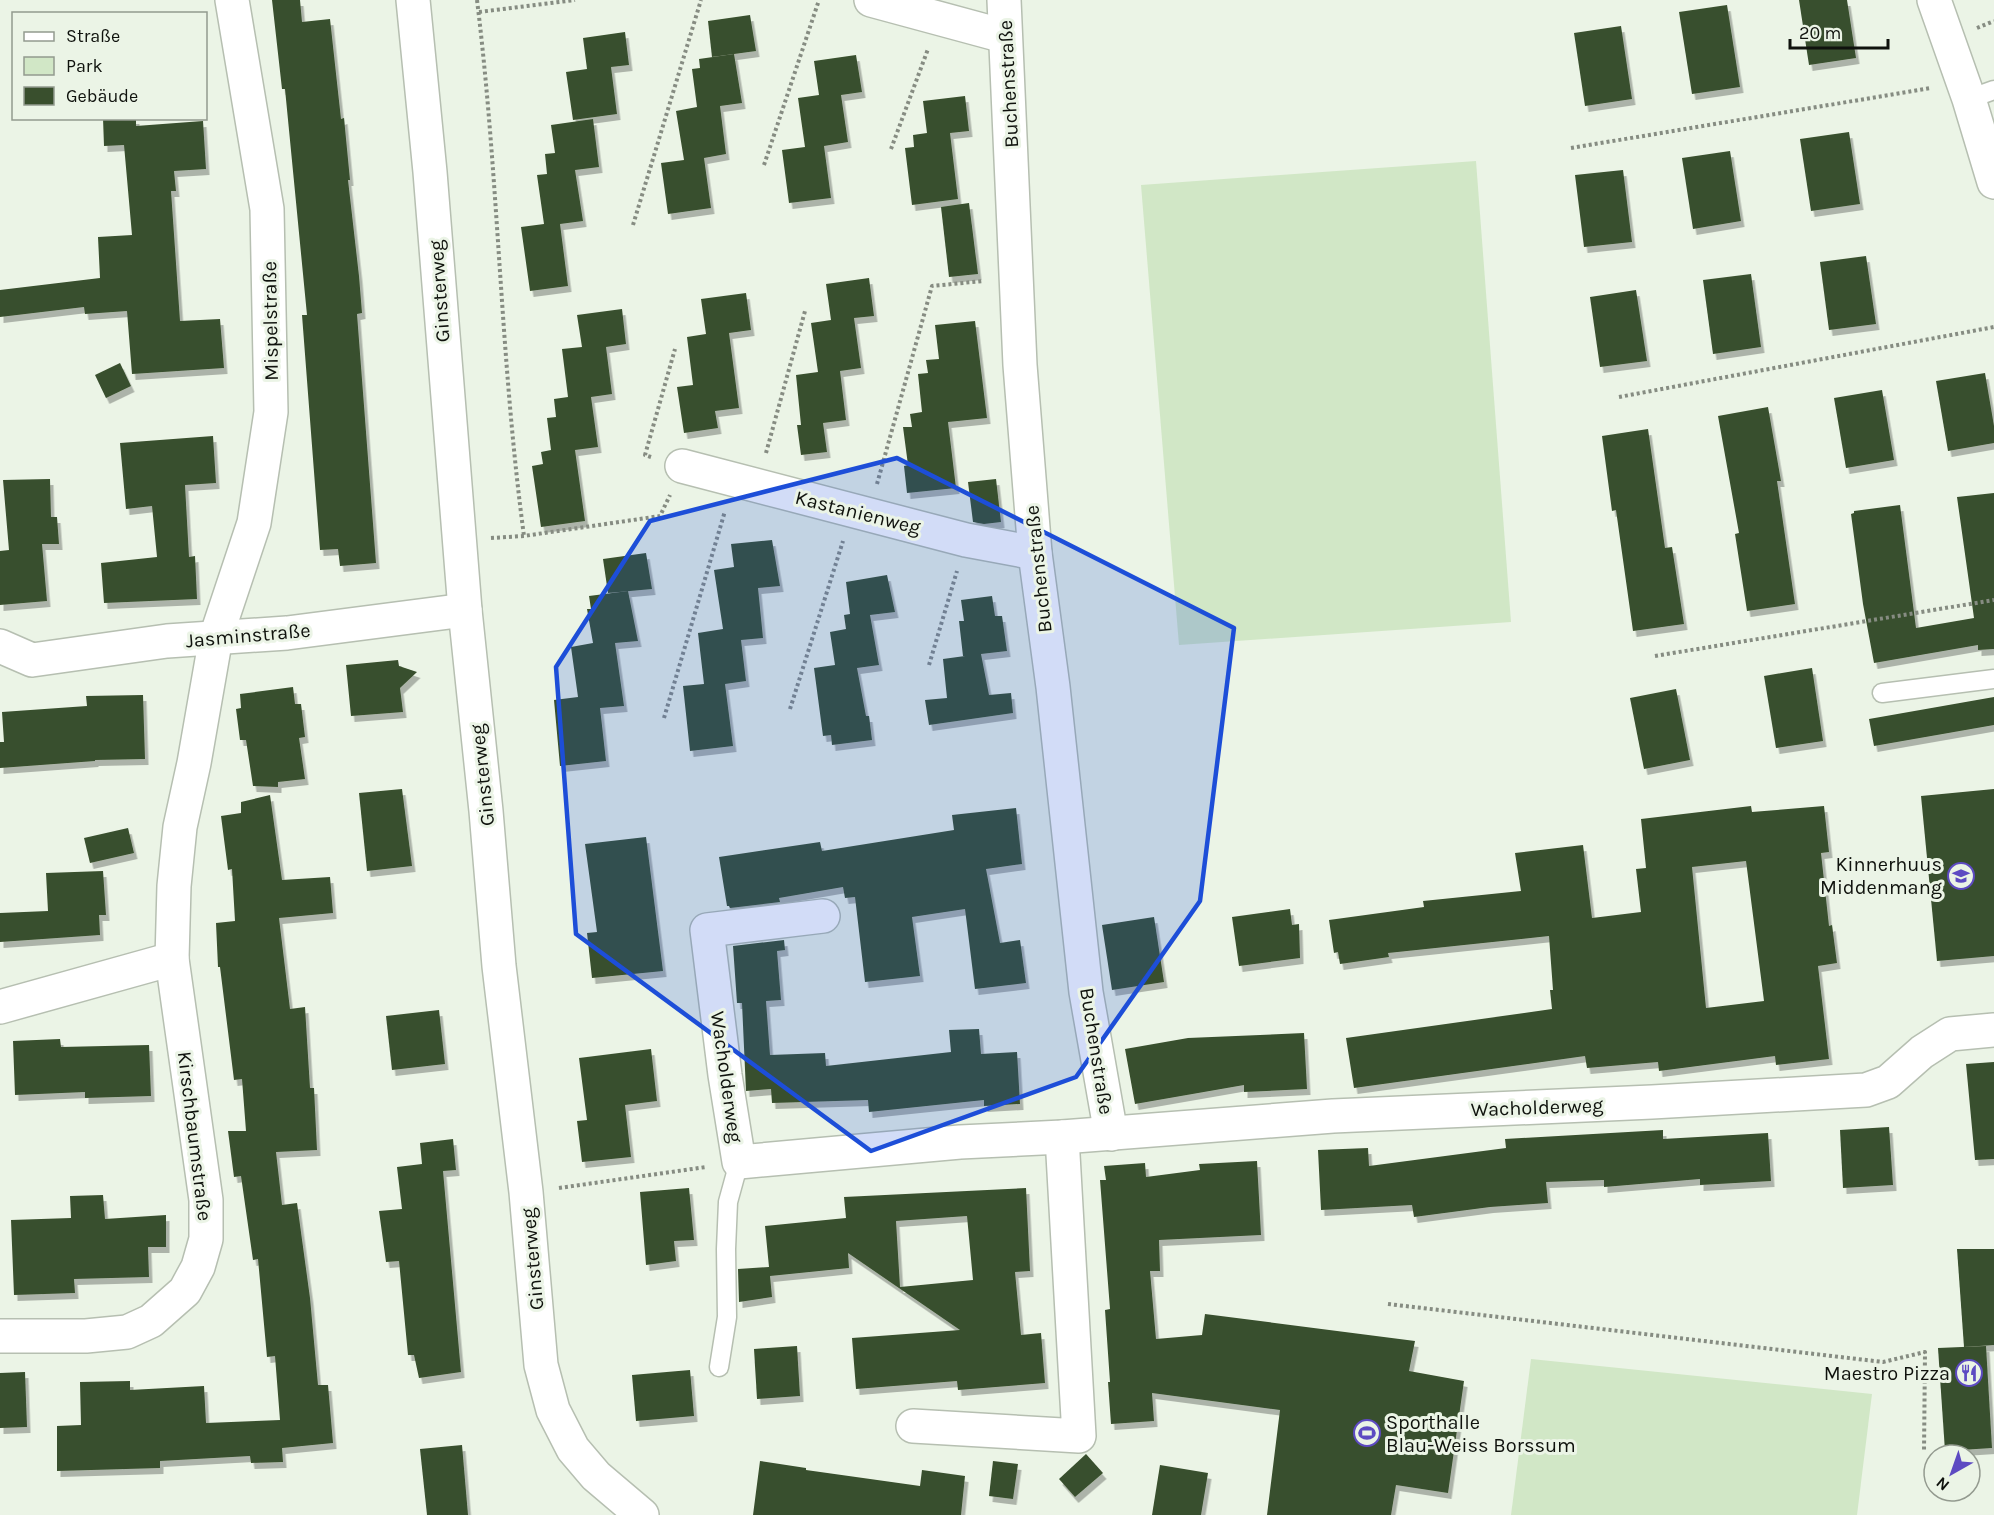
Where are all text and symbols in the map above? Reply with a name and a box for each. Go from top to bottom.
legend [12,12,207,120]
scale bar [1790,12,1888,50]
street label: Buchenstraße [994,19,1023,149]
text: 20 m [1799,22,1841,44]
text: Straße [66,25,120,47]
text: Park [66,55,103,77]
text: Gebäude [66,85,138,107]
street label: Ginsterweg [424,239,455,343]
street label: Mispelstraße [258,261,283,381]
street label: Kastanienweg [793,486,923,539]
street label: Buchenstraße [1020,504,1057,634]
street label: Jasminstraße [185,619,311,652]
street label: Ginsterweg [466,723,499,827]
place label: Kinnerhuus Middenmang [1820,853,1942,899]
school or university icon: Kinnerhuus Middenmang [1946,861,1976,891]
street label: Buchenstraße [1075,986,1118,1116]
street label: Wacholderweg [706,1010,747,1144]
street label: Kirschbaumstraße [173,1050,216,1222]
street label: Wacholderweg [1470,1094,1604,1121]
street label: Ginsterweg [517,1207,548,1311]
restaurant icon: Maestro Pizza [1954,1358,1984,1388]
place label: Maestro Pizza [1824,1362,1950,1385]
place label: Sporthalle Blau-Weiss Borssum [1386,1411,1576,1457]
sports icon: Sporthalle Blau-Weiss Borssum [1352,1418,1382,1448]
north arrow [1922,1443,1982,1503]
text: N [1932,1473,1953,1495]

